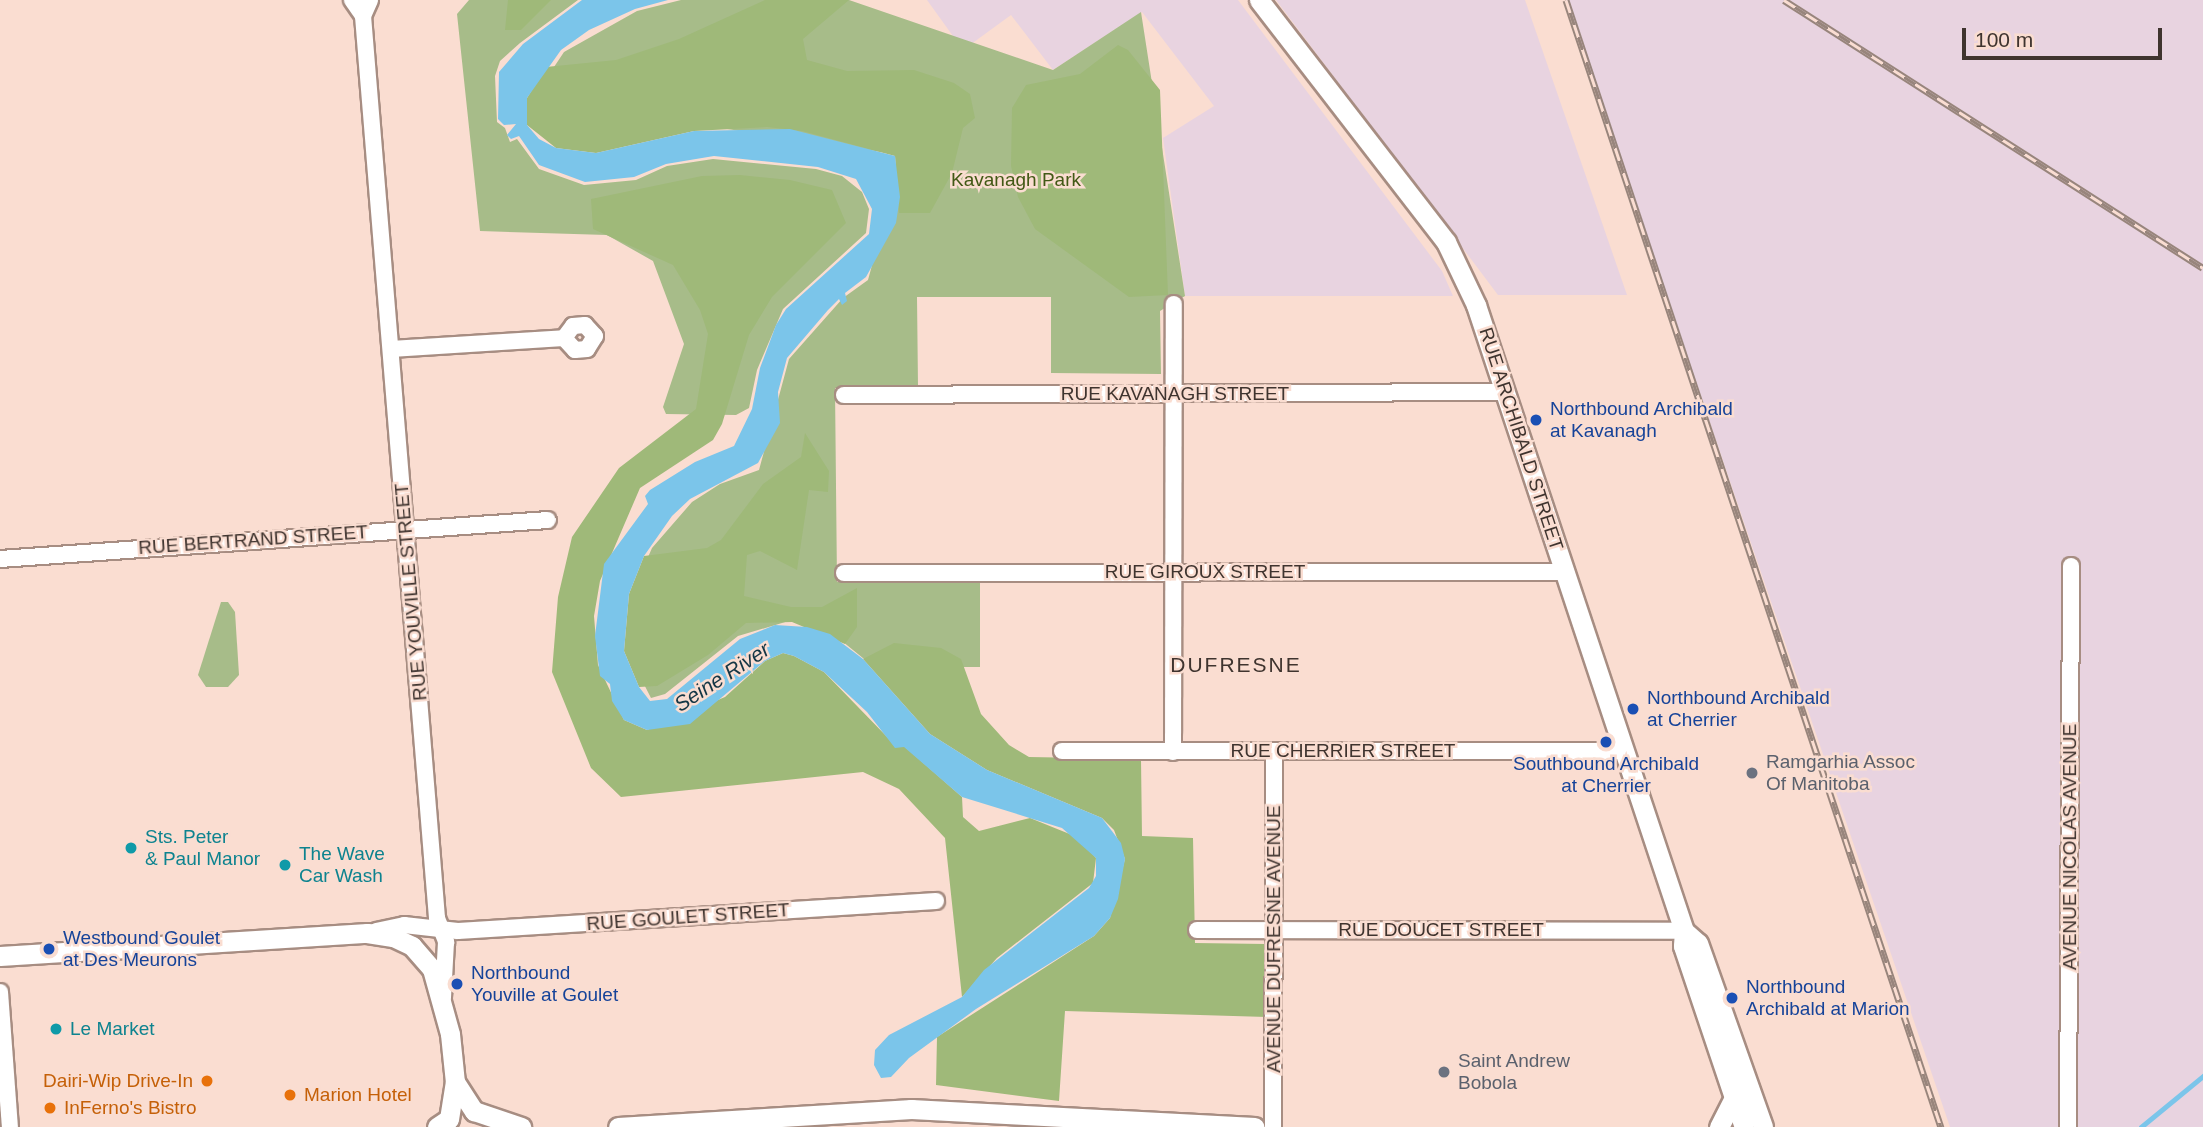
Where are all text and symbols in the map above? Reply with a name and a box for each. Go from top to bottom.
scale bar [1965,14,2164,58]
text: 100 m [1975,28,2033,51]
park label: Kavanagh Park [951,169,1081,191]
street label: RUE ARCHIBALD STREET [1474,324,1568,554]
street label: RUE KAVANAGH STREET [1061,383,1289,405]
place label: Northbound Archibald at Kavanagh [1550,398,1734,442]
marker: Northbound Archibald at Kavanagh [1528,412,1544,428]
street label: RUE YOUVILLE STREET [390,482,432,702]
street label: RUE BERTRAND STREET [138,521,368,559]
street label: RUE GIROUX STREET [1105,561,1305,583]
water label: Seine River [670,637,774,717]
district label: DUFRESNE [1171,652,1301,678]
place label: Northbound Archibald at Cherrier [1647,687,1831,731]
marker: Northbound Archibald at Cherrier [1625,701,1641,717]
street label: AVENUE NICOLAS AVENUE [2059,723,2081,971]
marker: Southbound Archibald at Cherrier [1598,734,1614,750]
street label: RUE CHERRIER STREET [1231,740,1455,762]
place label: Ramgarhia Assoc Of Manitoba [1766,751,1916,795]
place label: Southbound Archibald at Cherrier [1513,753,1699,797]
marker: Ramgarhia Assoc Of Manitoba [1744,765,1760,781]
street label: AVENUE DUFRESNE AVENUE [1263,805,1285,1073]
place label: Sts. Peter & Paul Manor [145,826,260,870]
marker: Sts. Peter & Paul Manor [123,840,139,856]
place label: The Wave Car Wash [299,843,385,887]
marker: The Wave Car Wash [277,857,293,873]
street label: RUE GOULET STREET [586,899,790,935]
street label: RUE DOUCET STREET [1338,919,1544,941]
place label: Westbound Goulet at Des Meurons [63,927,220,971]
marker: Westbound Goulet at Des Meurons [41,941,57,957]
place label: Northbound Youville at Goulet [471,962,618,1006]
marker: Northbound Youville at Goulet [449,976,465,992]
place label: Northbound Archibald at Marion [1746,976,1910,1020]
marker: Northbound Archibald at Marion [1724,990,1740,1006]
place label: Le Market [70,1018,154,1040]
marker: Le Market [48,1021,64,1037]
place label: Saint Andrew Bobola [1458,1050,1571,1094]
marker: Saint Andrew Bobola [1436,1064,1452,1080]
place label: Dairi-Wip Drive-In [43,1070,193,1092]
marker: Dairi-Wip Drive-In [199,1073,215,1089]
place label: Marion Hotel [304,1084,412,1106]
marker: Marion Hotel [282,1087,298,1103]
place label: InFerno's Bistro [64,1097,196,1119]
marker: InFerno's Bistro [42,1100,58,1116]

